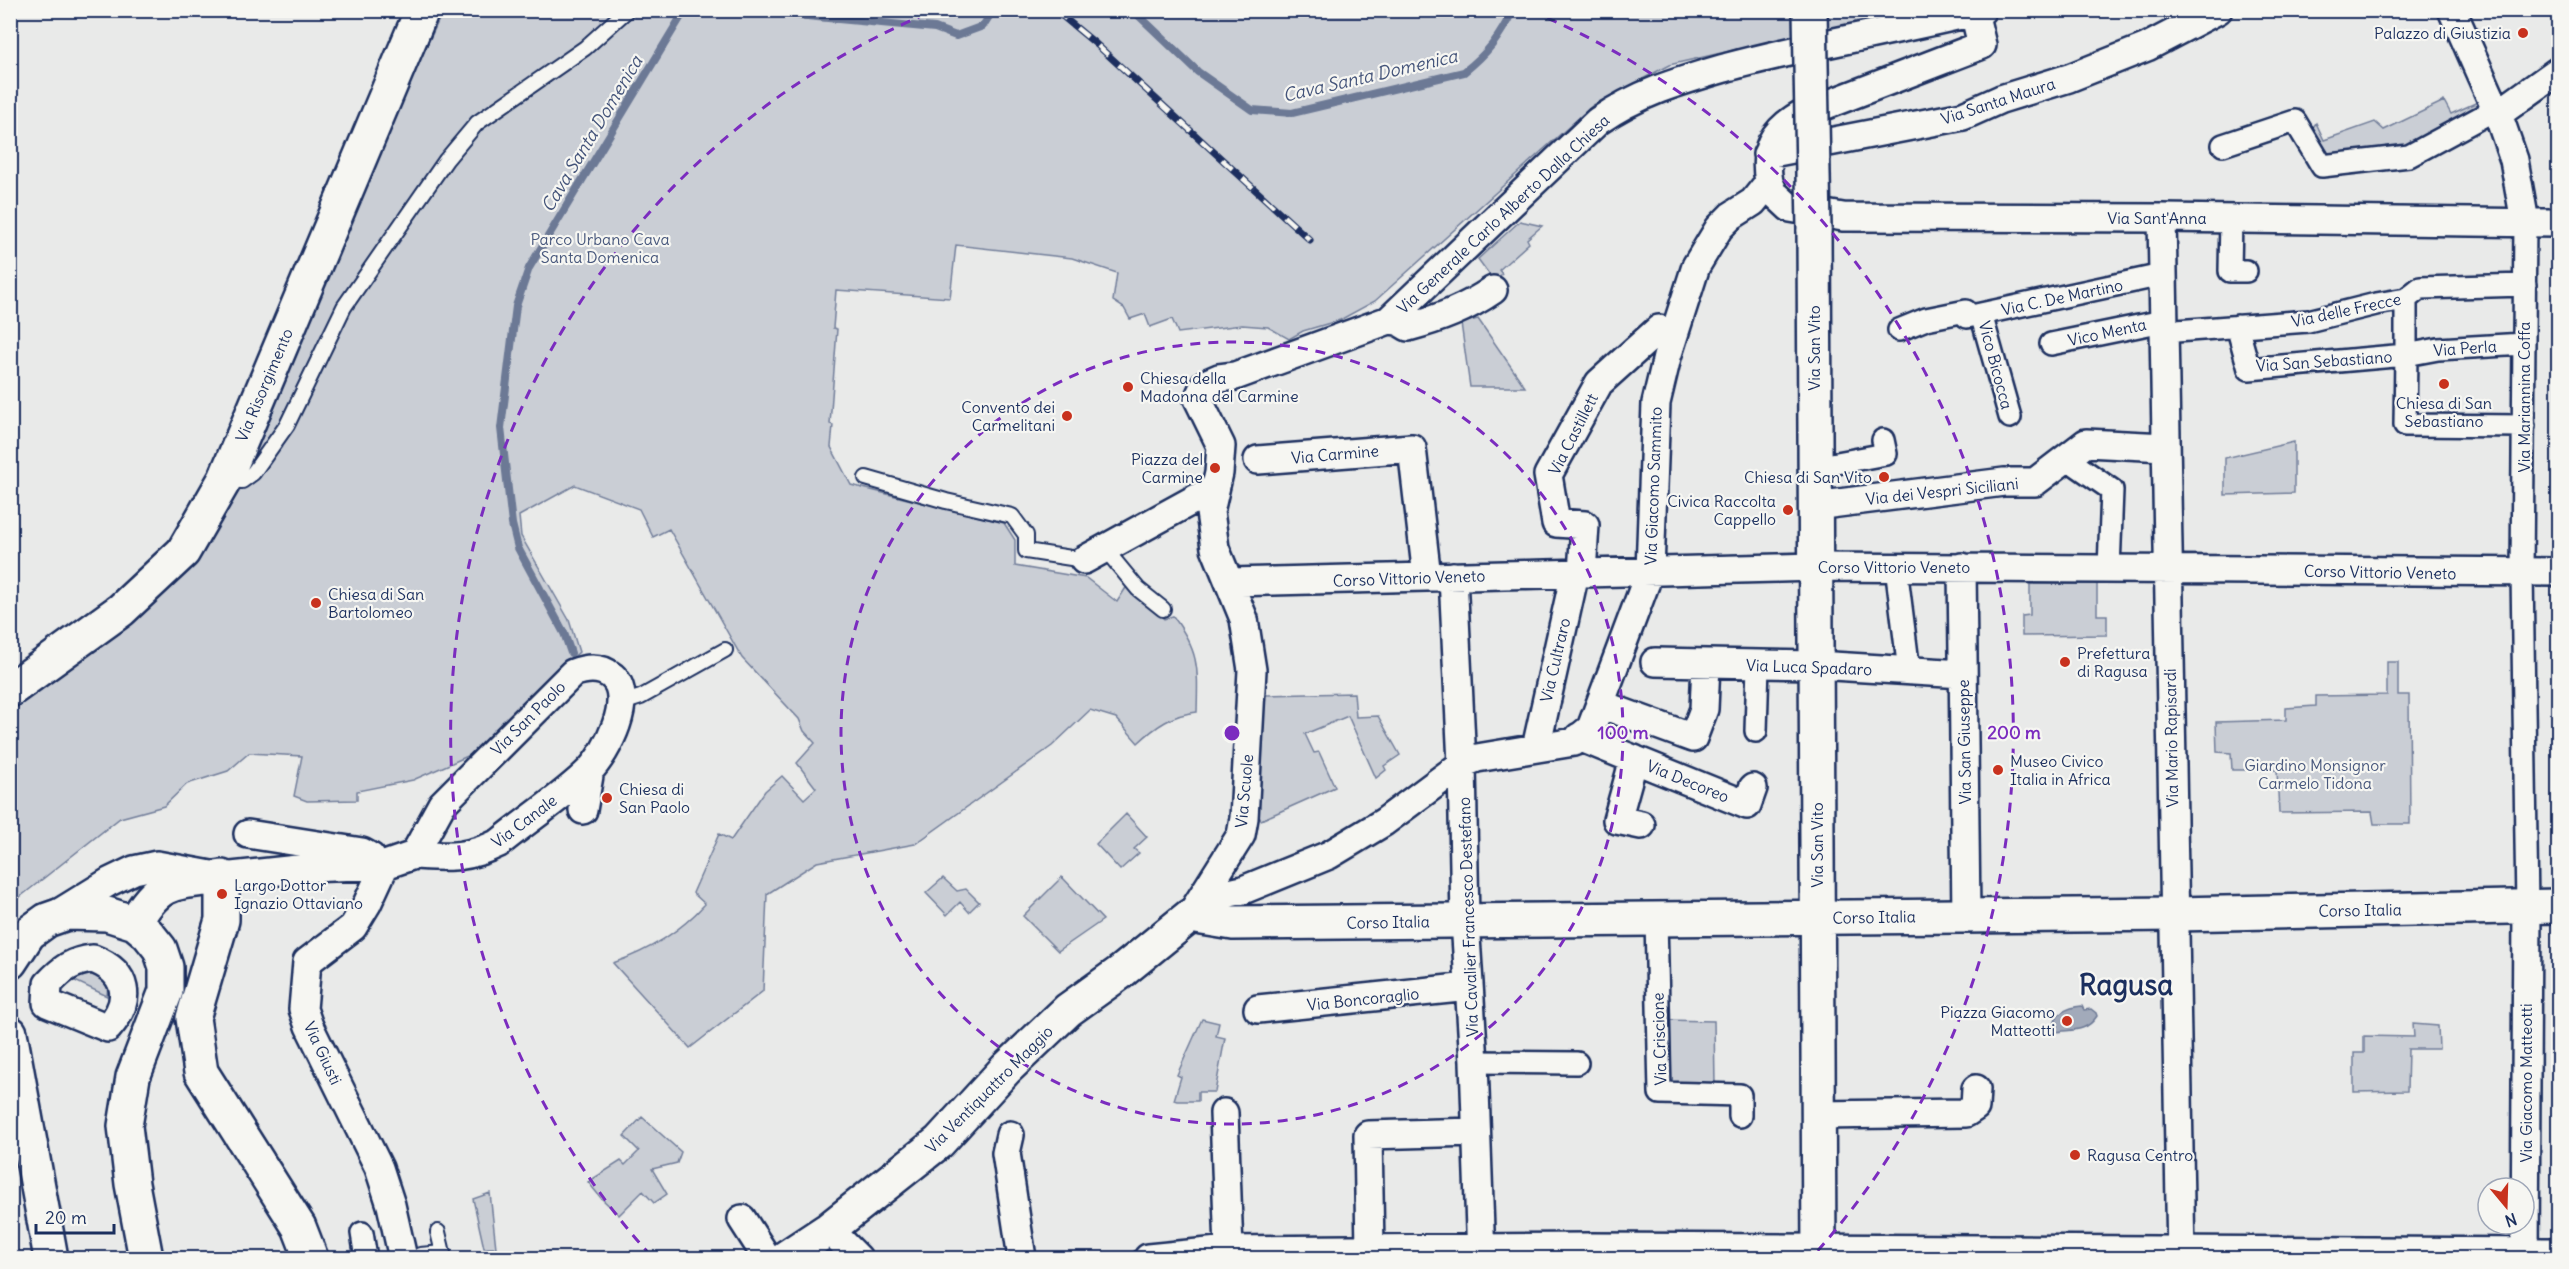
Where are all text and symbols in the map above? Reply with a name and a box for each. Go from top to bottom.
place label: Palazzo di Giustizia [2374,23,2511,43]
marker: Palazzo di Giustizia [2516,26,2530,40]
water label: Cava Santa Domenica [1280,44,1461,107]
water label: Cava Santa Domenica [536,50,648,216]
street label: Via Santa Maura [1938,73,2058,129]
street label: Via Generale Carlo Alberto Dalla Chiesa [1392,110,1614,318]
street label: Via Sant'Anna [2107,208,2207,228]
park label: Parco Urbano Cava Santa Domenica [530,229,670,267]
street label: Via C. De Martino [1999,274,2125,320]
street label: Via delle Frecce [2289,289,2403,331]
street label: Via San Vito [1804,305,1824,391]
street label: Vico Menta [2066,314,2148,350]
street label: Vico Bicocca [1975,319,2017,411]
street label: Via Mariannina Coffa [2514,322,2534,472]
street label: Via Risorgimento [231,325,297,445]
street label: Via Perla [2433,336,2497,360]
street label: Via San Sebastiano [2255,346,2393,376]
place label: Chiesa della Madonna del Carmine [1140,368,1299,406]
marker: Chiesa di San Sebastiano [2437,377,2451,391]
marker: Chiesa della Madonna del Carmine [1121,380,1135,394]
street label: Via Castillett [1544,389,1602,478]
place label: Chiesa di San Sebastiano [2396,393,2492,431]
place label: Convento dei Carmelitani [961,397,1055,435]
street label: Via Giacomo Sammito [1640,406,1666,566]
marker: Convento dei Carmelitani [1060,409,1074,423]
street label: Via Carmine [1290,440,1380,468]
place label: Piazza del Carmine [1131,449,1203,487]
marker: Piazza del Carmine [1208,461,1222,475]
place label: Chiesa di San Vito [1744,467,1872,487]
marker: Chiesa di San Vito [1877,470,1891,484]
street label: Via dei Vespri Siciliani [1865,473,2019,509]
place label: Civica Raccolta Cappello [1667,491,1776,529]
marker: Civica Raccolta Cappello [1781,503,1795,517]
street label: Corso Vittorio Veneto [1818,557,1970,577]
street label: Corso Vittorio Veneto [2304,561,2456,583]
street label: Corso Vittorio Veneto [1332,565,1486,591]
place label: Chiesa di San Bartolomeo [328,584,424,622]
marker: Chiesa di San Bartolomeo [309,596,323,610]
street label: Via Cultraro [1536,616,1574,704]
place label: Prefettura di Ragusa [2077,643,2150,681]
street label: Via Luca Spadaro [1746,655,1872,679]
marker: Prefettura di Ragusa [2058,655,2072,669]
street label: Via Mario Rapisardi [2160,668,2182,808]
street label: Via San Paolo [486,676,570,760]
street label: Via San Giuseppe [1953,679,1975,805]
text: 100 m [1598,721,1649,744]
text: 200 m [1987,721,2041,744]
centre of rings [1222,723,1242,743]
place label: Museo Civico Italia in Africa [2010,751,2111,789]
street label: Via Scuole [1231,753,1257,829]
street label: Via Decoreo [1644,755,1732,807]
park label: Giardino Monsignor Carmelo Tidona [2244,755,2386,793]
marker: Museo Civico Italia in Africa [1991,763,2005,777]
place label: Chiesa di San Paolo [619,779,690,817]
street label: Via Canale [487,790,561,852]
marker: Chiesa di San Paolo [600,791,614,805]
street label: Via Cavalier Francesco Destefano [1454,797,1482,1037]
street label: Via San Vito [1807,802,1827,888]
place label: Largo Dottor Ignazio Ottaviano [234,875,363,913]
marker: Largo Dottor Ignazio Ottaviano [215,887,229,901]
street label: Corso Italia [2318,899,2402,921]
street label: Corso Italia [1832,906,1916,928]
street label: Corso Italia [1346,911,1430,933]
district label: Ragusa [2079,967,2173,1003]
street label: Via Boncoraglio [1306,983,1420,1015]
street label: Via Criscione [1647,992,1671,1086]
place label: Piazza Giacomo Matteotti [1940,1002,2055,1040]
street label: Via Giacomo Matteotti [2516,1003,2536,1163]
marker: Piazza Giacomo Matteotti [2060,1014,2074,1028]
street label: Via Giusti [300,1018,346,1088]
street label: Via Ventiquattro Maggio [921,1021,1057,1157]
place label: Ragusa Centro [2087,1145,2193,1165]
marker: Ragusa Centro [2068,1148,2082,1162]
north arrow [2476,1176,2536,1236]
scale bar [36,1197,114,1235]
text: 20 m [45,1206,87,1229]
text: N [2502,1209,2519,1231]

